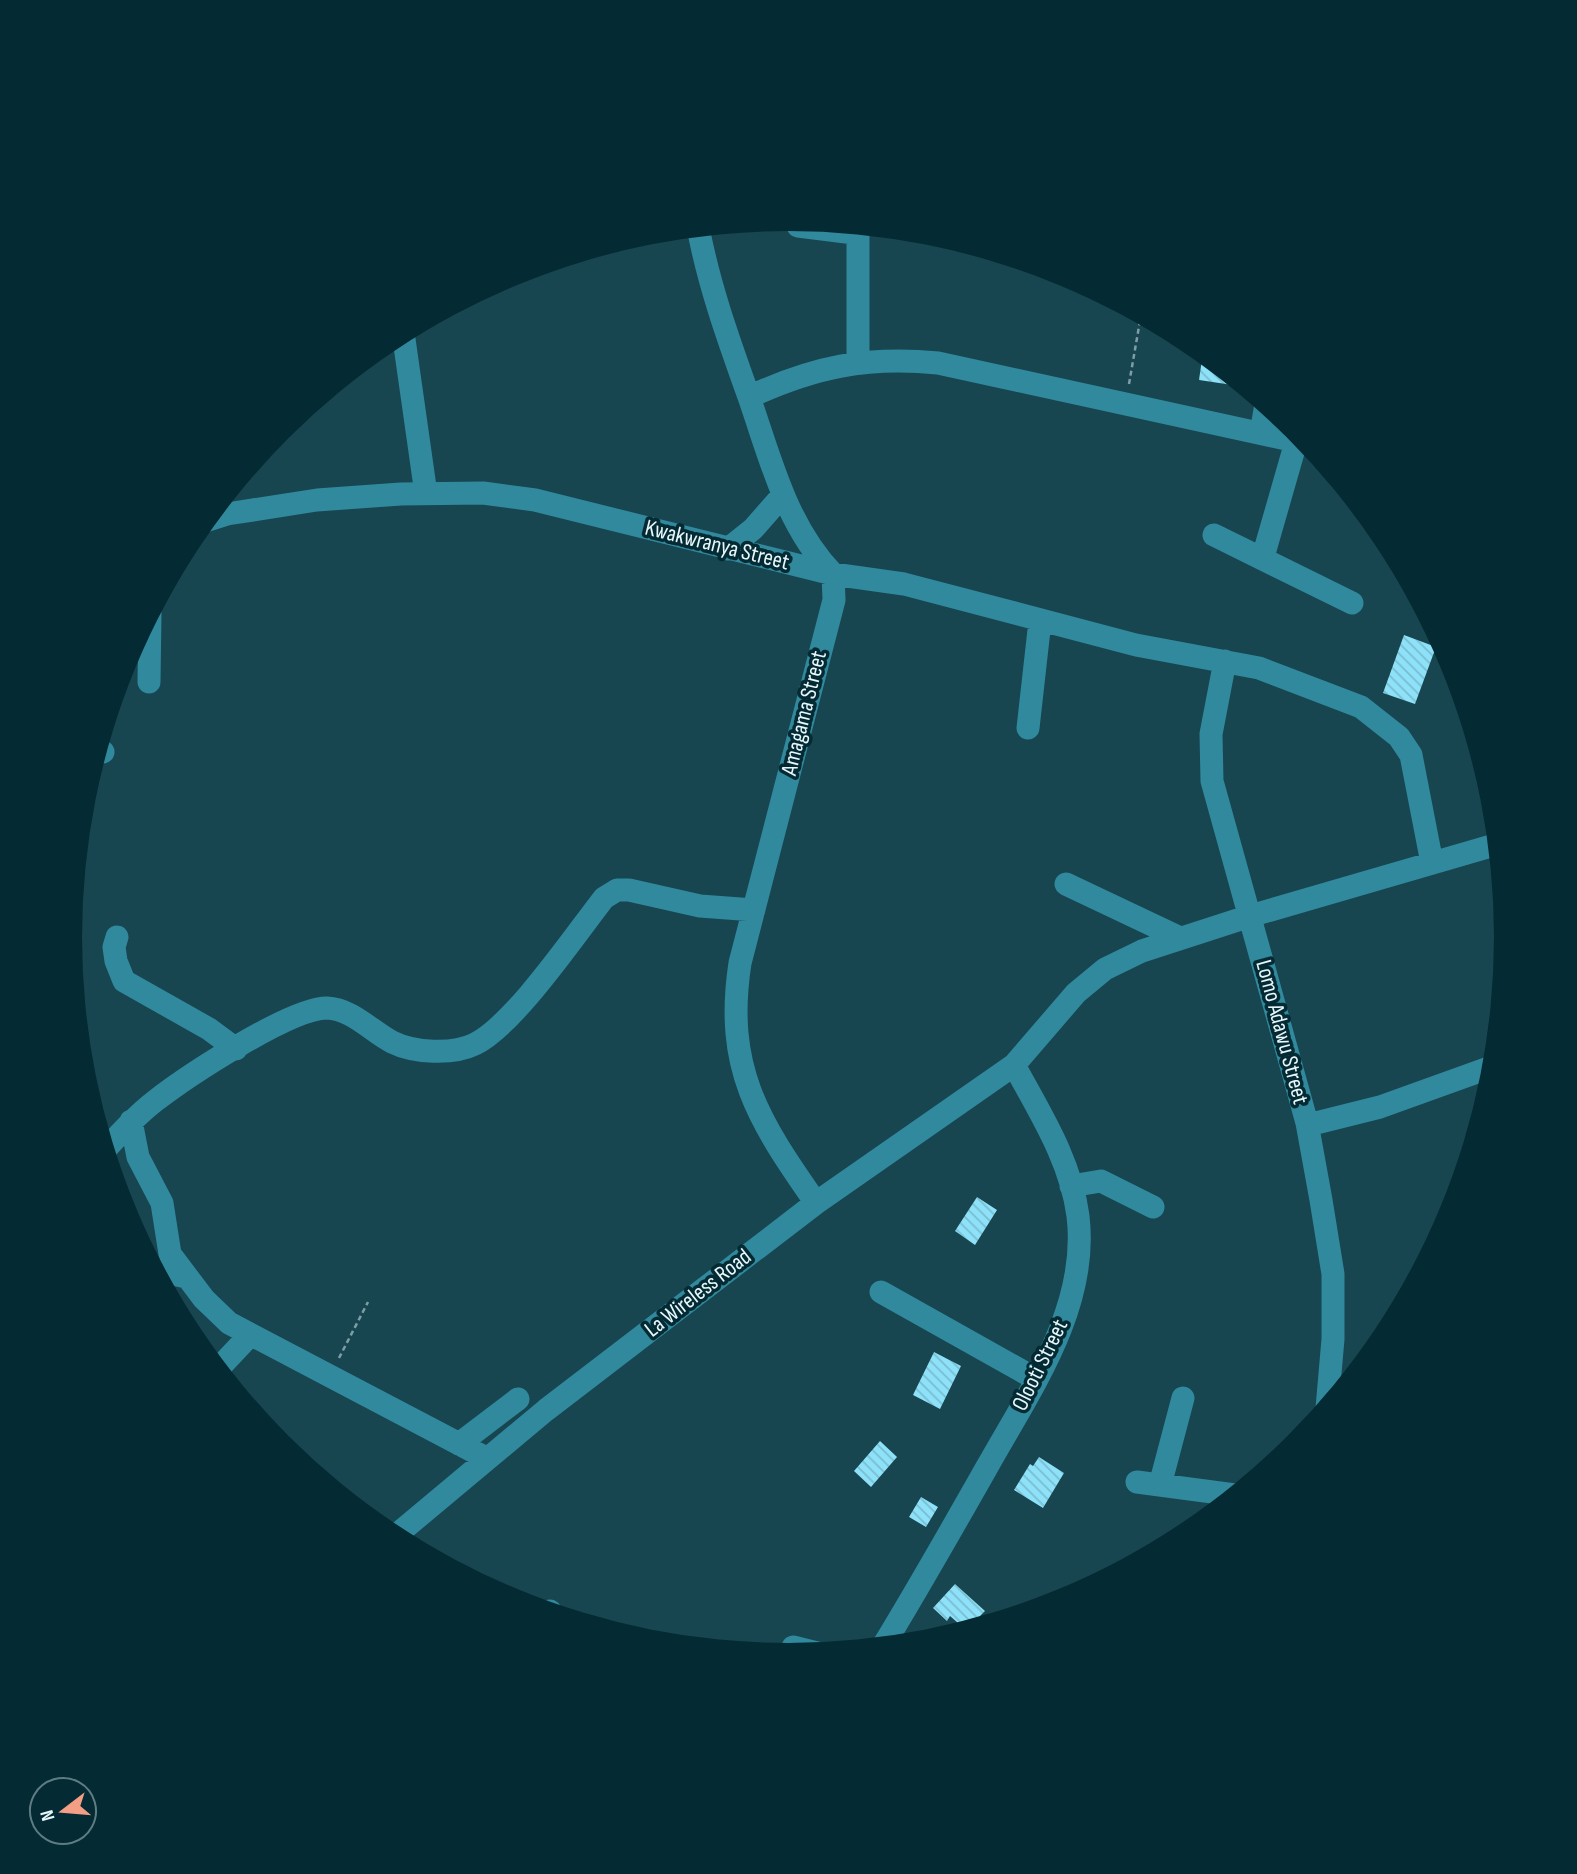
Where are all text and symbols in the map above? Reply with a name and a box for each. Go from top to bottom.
street label: Kwakwranya Street [642,514,792,576]
street label: Amagama Street [775,648,833,779]
street label: Lomo Adawu Street [1249,957,1315,1107]
street label: La Wireless Road [639,1243,757,1343]
street label: Olooti Street [1006,1315,1074,1415]
north arrow [28,1776,98,1846]
text: N [36,1807,61,1823]

